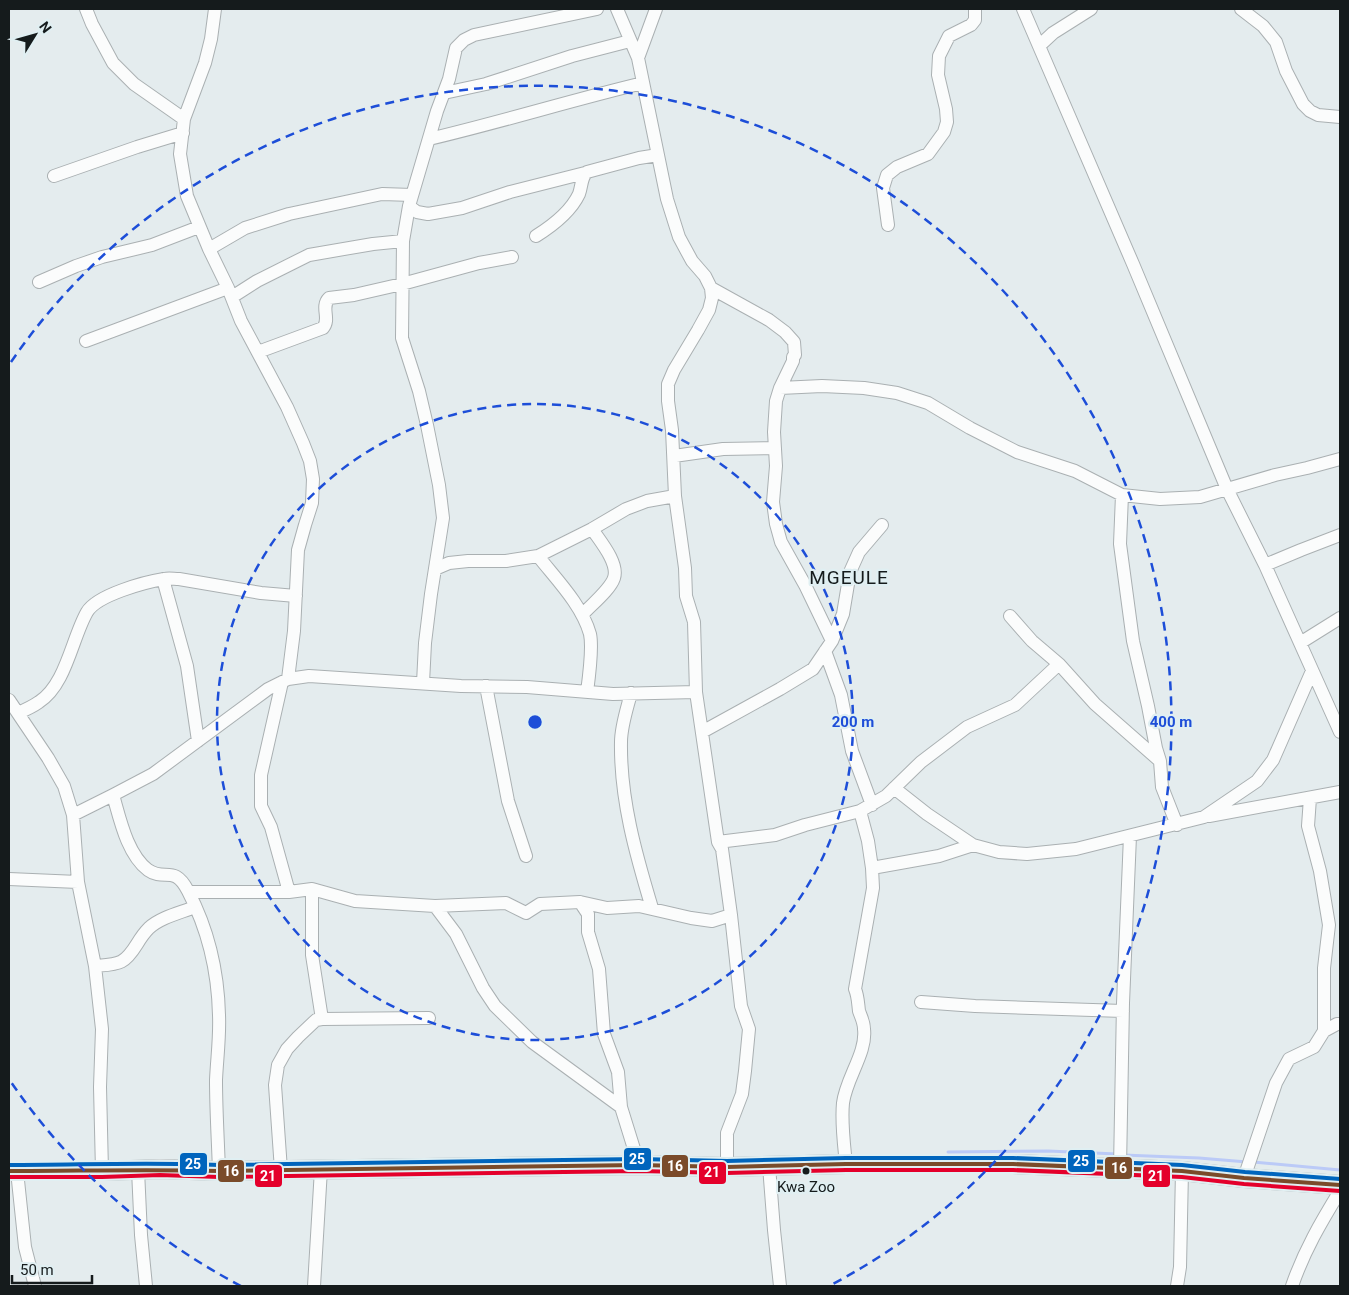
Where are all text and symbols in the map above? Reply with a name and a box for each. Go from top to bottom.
north arrow [10,10,60,60]
text: N [36,18,55,36]
district label: MGEULE [809,566,889,589]
centre of rings [526,713,544,731]
text: 200 m [832,713,874,731]
text: 400 m [1150,713,1192,731]
line badge: 25 [623,1147,652,1171]
line badge: 25 [1067,1149,1096,1173]
text: 25 [629,1151,645,1167]
line badge: 25 [179,1152,208,1176]
text: 25 [1073,1153,1089,1169]
line badge: 16 [661,1154,689,1178]
text: 25 [185,1156,201,1172]
line badge: 16 [1104,1156,1133,1180]
text: 16 [667,1158,683,1174]
line badge: 16 [217,1159,245,1183]
text: 16 [1111,1160,1127,1176]
line badge: 21 [698,1161,727,1185]
text: 16 [223,1163,239,1179]
line badge: 21 [254,1164,283,1188]
text: 21 [704,1164,720,1180]
line badge: 21 [1142,1164,1171,1188]
marker: Kwa Zoo [801,1166,811,1176]
text: 21 [260,1168,276,1184]
text: 21 [1148,1168,1164,1184]
place label: Kwa Zoo [777,1178,835,1196]
scale bar [12,1252,92,1284]
text: 50 m [20,1261,54,1279]

